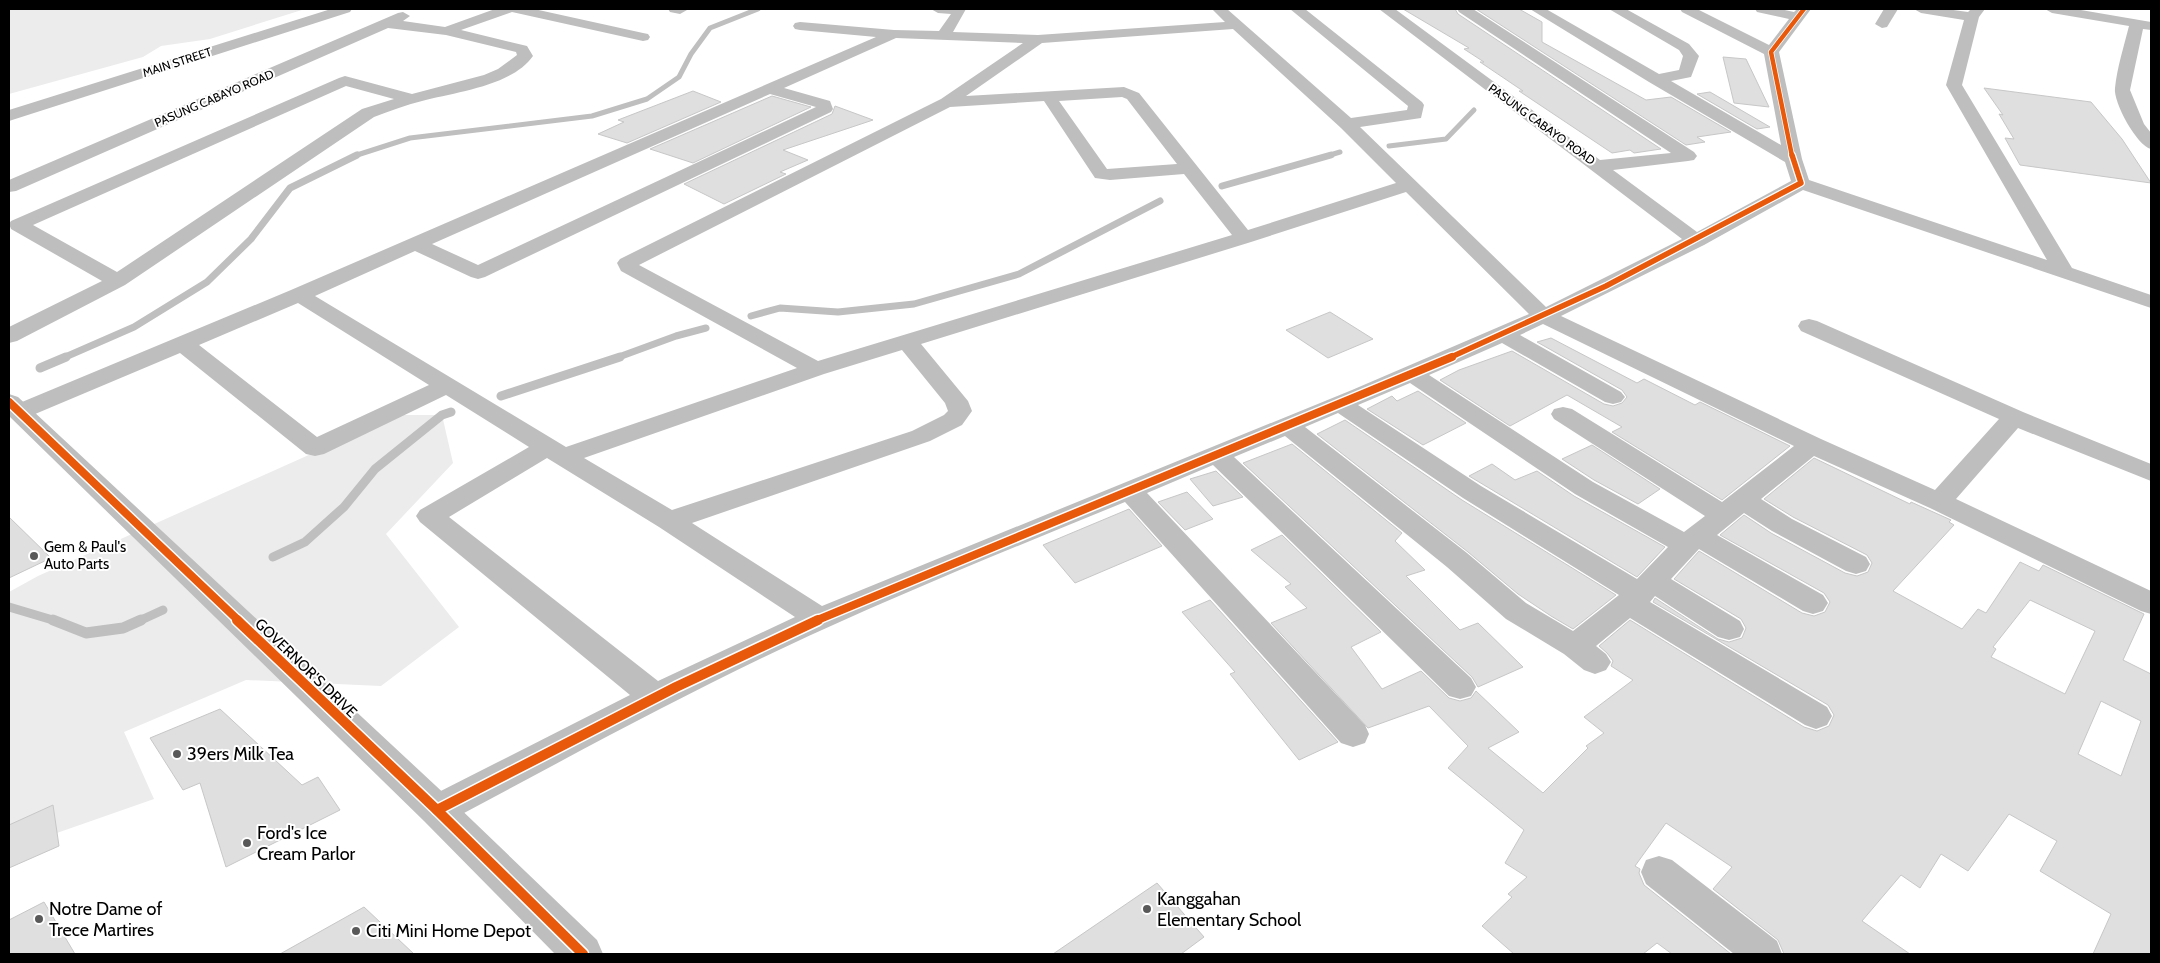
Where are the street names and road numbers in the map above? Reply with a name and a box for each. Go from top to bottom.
street label: MAIN STREET [141,44,214,80]
street label: PASUNG CABAYO ROAD [152,66,276,130]
street label: PASUNG CABAYO ROAD [1486,80,1598,168]
street label: GOVERNOR'S DRIVE [251,615,361,721]

